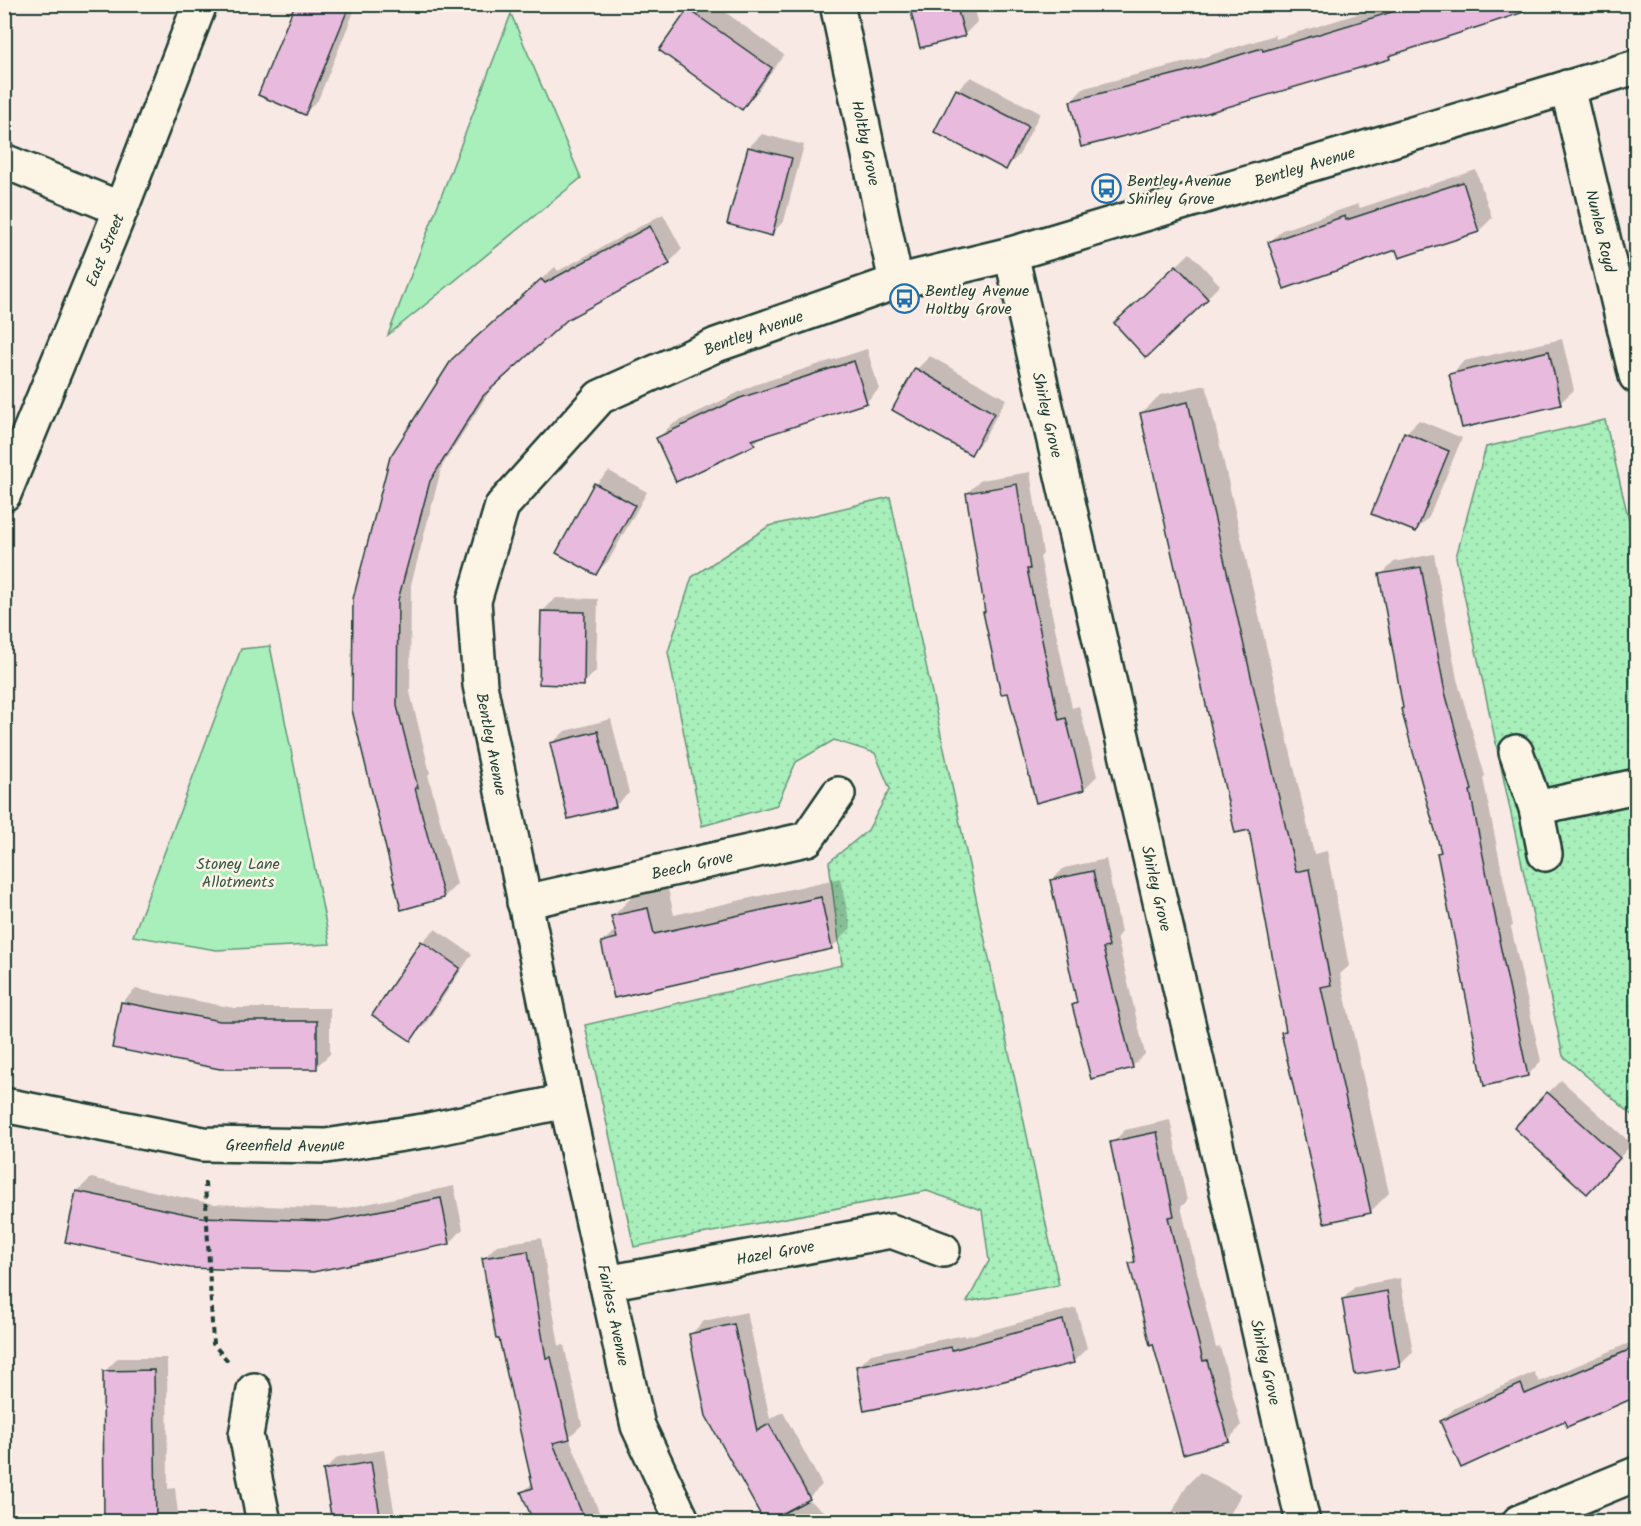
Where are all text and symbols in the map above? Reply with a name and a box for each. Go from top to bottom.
street label: Holtby Grove [844,98,886,188]
street label: Bentley Avenue [1251,141,1358,195]
place label: Bentley Avenue Shirley Grove [1127,169,1231,212]
bus stop icon: Bentley Avenue Shirley Grove [1090,173,1122,205]
street label: Nunlea Royd [1578,187,1622,276]
street label: East Street [79,209,132,291]
place label: Bentley Avenue Holtby Grove [925,279,1029,322]
bus stop icon: Bentley Avenue Holtby Grove [888,283,920,315]
street label: Bentley Avenue [700,304,807,363]
street label: Shirley Grove [1025,370,1069,461]
street label: Bentley Avenue [468,691,513,798]
street label: Shirley Grove [1134,843,1178,934]
street label: Beech Grove [649,845,735,887]
park label: Stoney Lane Allotments [196,852,280,895]
street label: Greenfield Avenue [225,1132,347,1160]
street label: Hazel Grove [734,1234,817,1273]
street label: Fairless Avenue [590,1262,635,1368]
street label: Shirley Grove [1243,1317,1287,1408]

